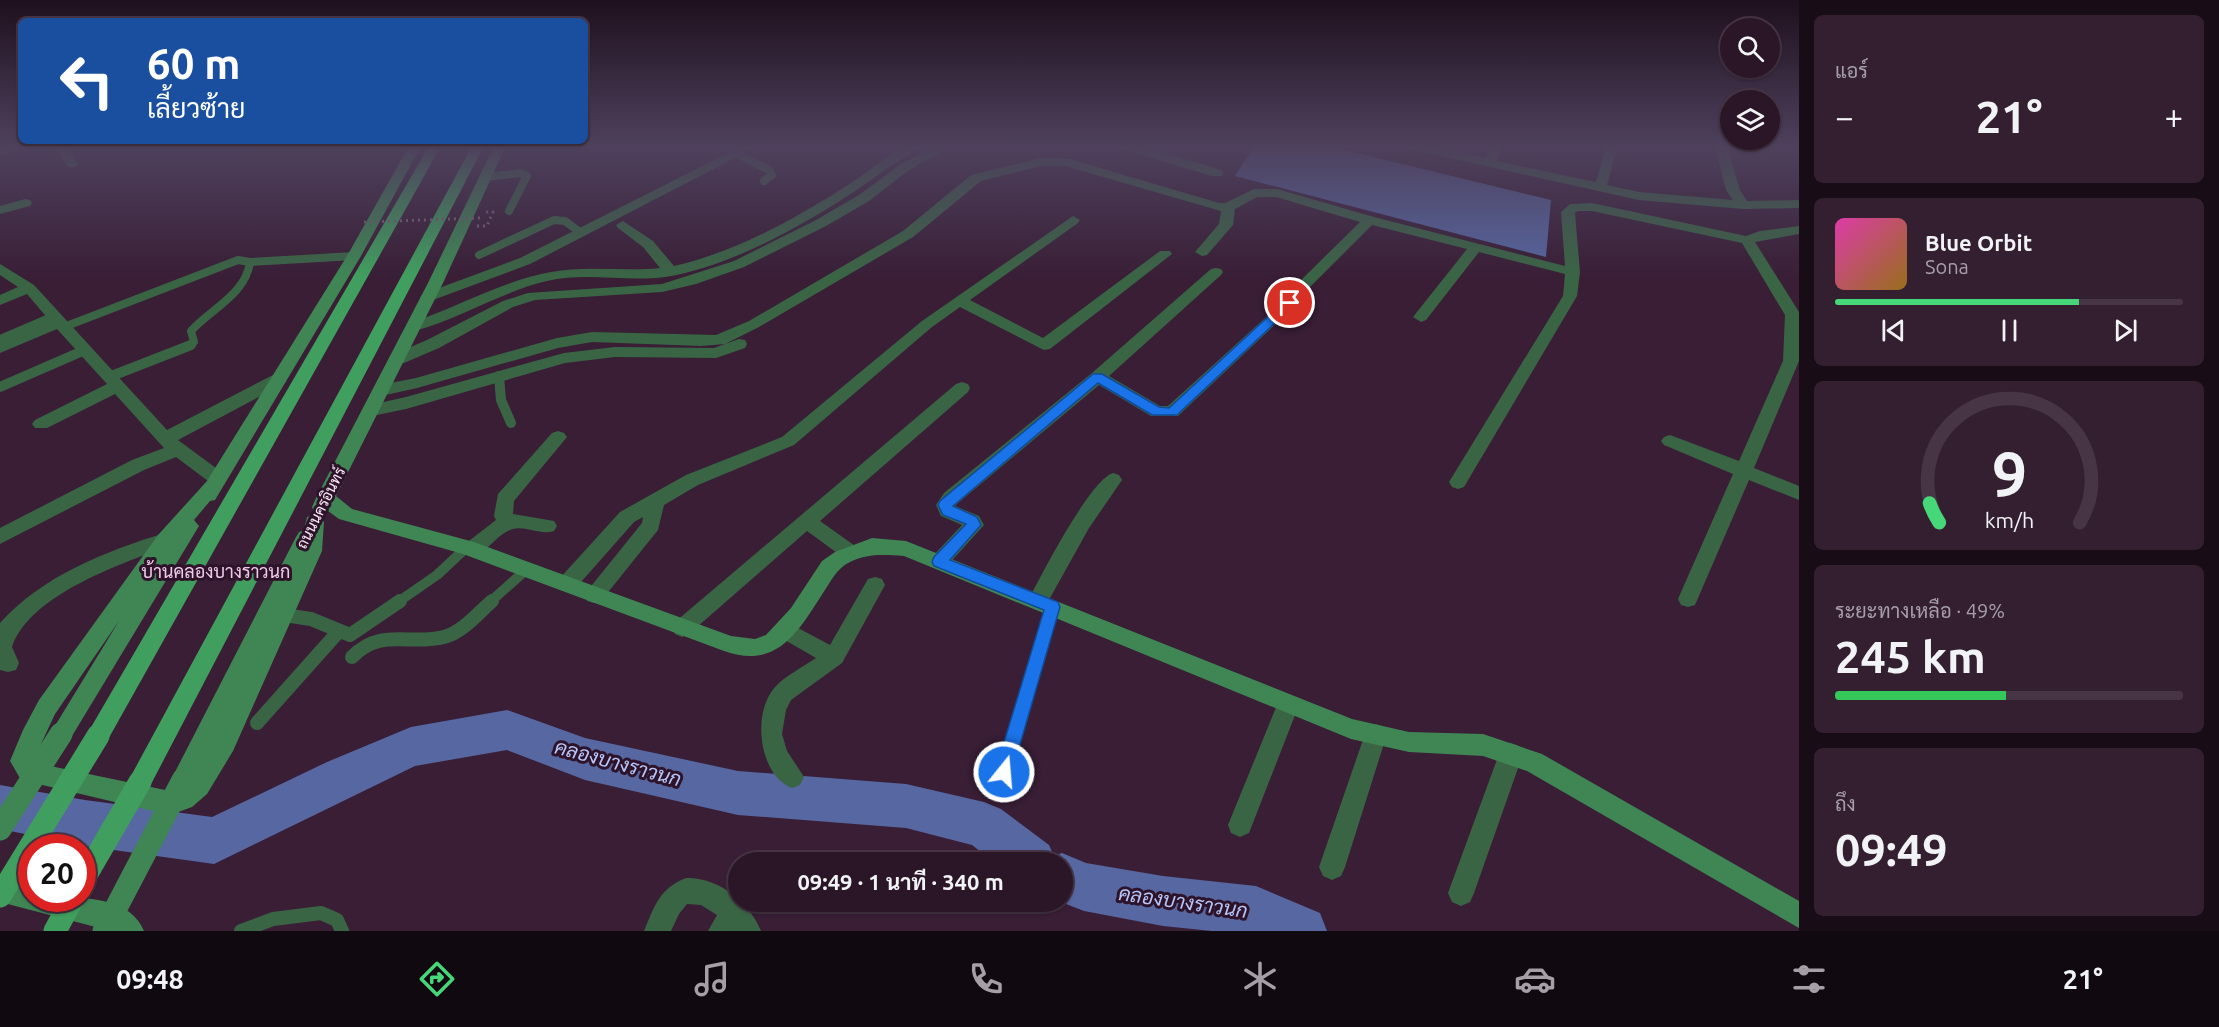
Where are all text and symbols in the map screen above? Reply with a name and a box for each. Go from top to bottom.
map controls [1720,18,1780,150]
button: search [1720,18,1780,78]
text: 60 m [147,40,241,87]
icon: left [48,42,126,120]
text: แอร์ [1835,59,1868,82]
button: layers [1720,90,1780,150]
text: 21° [1976,91,2042,142]
text: เลี้ยวซ้าย [147,93,245,123]
text: − [1835,98,1854,135]
text: + [2164,98,2183,135]
text: Blue Orbit [1925,230,2032,255]
text: Sona [1925,255,1969,278]
pin [1264,277,1315,328]
icon: arrive [1273,286,1306,319]
icon: previous [1877,314,1910,347]
icon: pause [1993,314,2026,347]
icon: next [2109,314,2142,347]
text: 9 [1991,439,2027,509]
street label: ถนนนครอินทร์ [292,464,348,551]
text: km/h [1984,508,2034,532]
district label: บ้านคลองบางราวนก [142,560,290,581]
text: ระยะทางเหลือ · 49% [1835,599,2005,622]
text: 245 km [1835,631,1986,682]
water label: คลองบางราวนก [552,735,684,790]
position arrow [972,740,1036,804]
text: ถึง [1835,792,1856,815]
text: 09:49 [1835,824,1948,875]
speed limit sign: 20 [18,834,96,912]
text: 09:49 · 1 นาที · 340 m [797,869,1004,894]
water label: คลองบางราวนก [1117,881,1249,922]
icon: directions [416,958,458,1000]
icon: music [691,958,733,1000]
icon: phone [965,958,1007,1000]
icon: climate [1239,958,1281,1000]
icon: car [1514,958,1556,1000]
icon: filters [1788,958,1830,1000]
text: 09:48 [116,964,184,994]
text: 21° [2063,964,2103,994]

